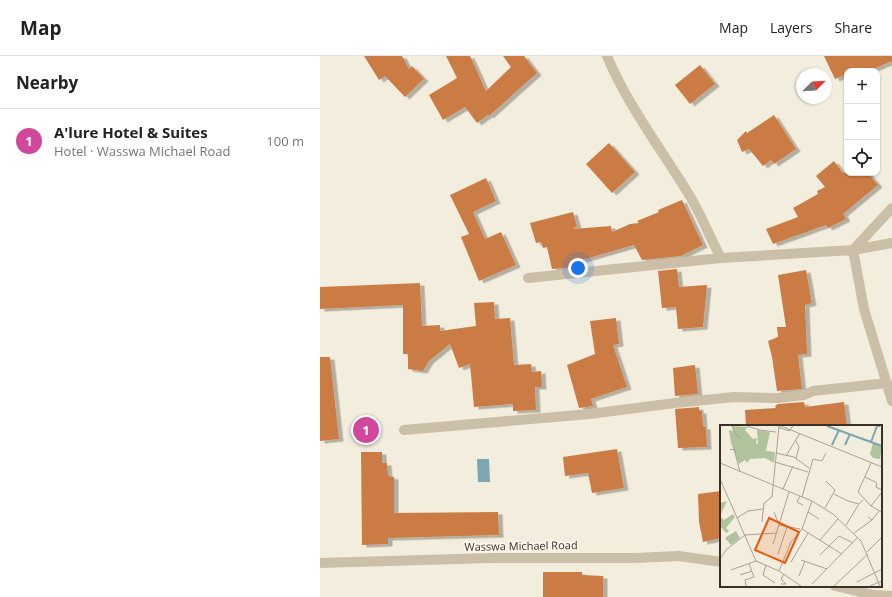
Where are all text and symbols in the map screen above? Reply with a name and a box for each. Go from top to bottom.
text: Map [20,15,61,41]
text: Map [719,18,748,37]
text: Layers [770,18,812,37]
text: Share [834,18,872,37]
north arrow [796,68,832,104]
map controls [844,68,880,176]
button: + [844,68,880,104]
text: Nearby [16,71,78,94]
button: − [844,104,880,140]
text: A'lure Hotel & Suites [54,122,208,142]
text: 1 [25,132,33,150]
text: 100 m [266,132,304,150]
button: locate [844,140,880,176]
text: Hotel · Wasswa Michael Road [54,142,230,160]
your location [568,258,588,278]
pin: 1 [353,415,379,445]
inset map [720,425,882,587]
street label: Wasswa Michael Road [464,537,578,554]

